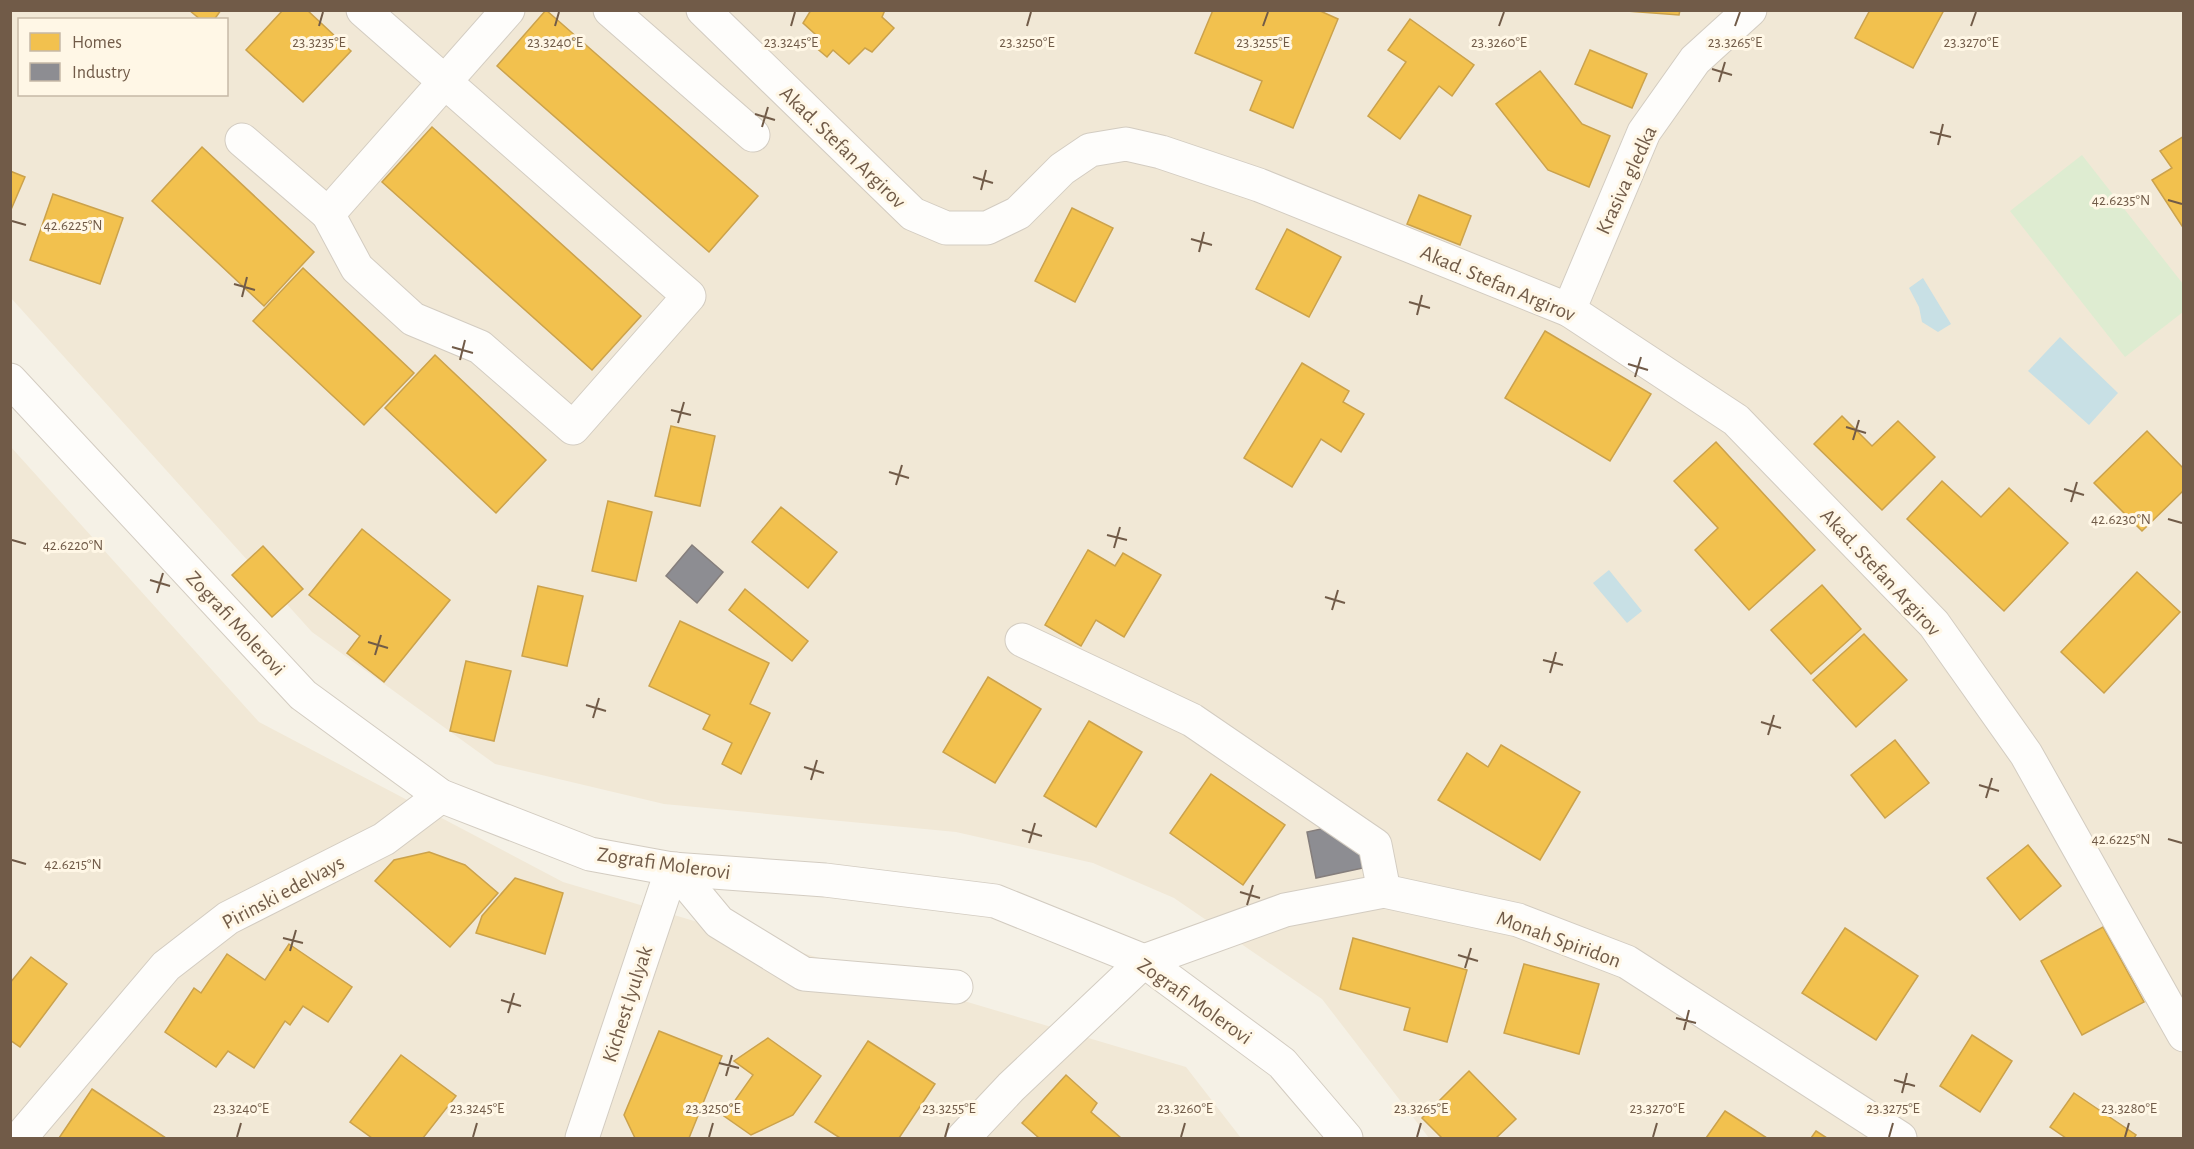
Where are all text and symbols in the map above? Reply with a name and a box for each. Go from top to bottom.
legend [18,18,228,96]
text: Homes [72,34,122,52]
text: 23.3235°E [292,35,346,50]
text: 23.3240°E [527,35,583,50]
text: 23.3245°E [764,35,818,50]
text: 23.3250°E [999,35,1055,50]
text: 23.3255°E [1236,35,1290,50]
text: 23.3260°E [1471,35,1527,50]
text: 23.3265°E [1708,35,1762,50]
text: 23.3270°E [1943,35,1999,50]
text: Industry [72,64,131,82]
street label: Akad. Stefan Argirov [776,82,910,213]
street label: Krasiva gledka [1592,123,1661,238]
text: 42.6235°N [2092,193,2150,208]
text: 42.6225°N [43,218,103,233]
street label: Akad. Stefan Argirov [1417,241,1578,326]
street label: Akad. Stefan Argirov [1816,505,1945,640]
text: 42.6230°N [2091,512,2151,527]
text: 42.6220°N [43,538,103,553]
street label: Zografi Molerovi [182,567,289,680]
text: 42.6225°N [2091,832,2151,847]
street label: Zografi Molerovi [596,844,732,883]
street label: Pirinski edelvays [219,852,348,933]
text: 42.6215°N [44,857,102,872]
street label: Monah Spiridon [1494,907,1624,972]
street label: Kichest lyulyak [599,943,656,1065]
street label: Zografi Molerovi [1134,954,1256,1049]
text: 23.3240°E [213,1101,269,1116]
text: 23.3245°E [450,1101,504,1116]
text: 23.3250°E [685,1101,741,1116]
text: 23.3255°E [922,1101,976,1116]
text: 23.3260°E [1157,1101,1213,1116]
text: 23.3265°E [1394,1101,1448,1116]
text: 23.3270°E [1629,1101,1685,1116]
text: 23.3275°E [1866,1101,1920,1116]
text: 23.3280°E [2101,1101,2157,1116]

